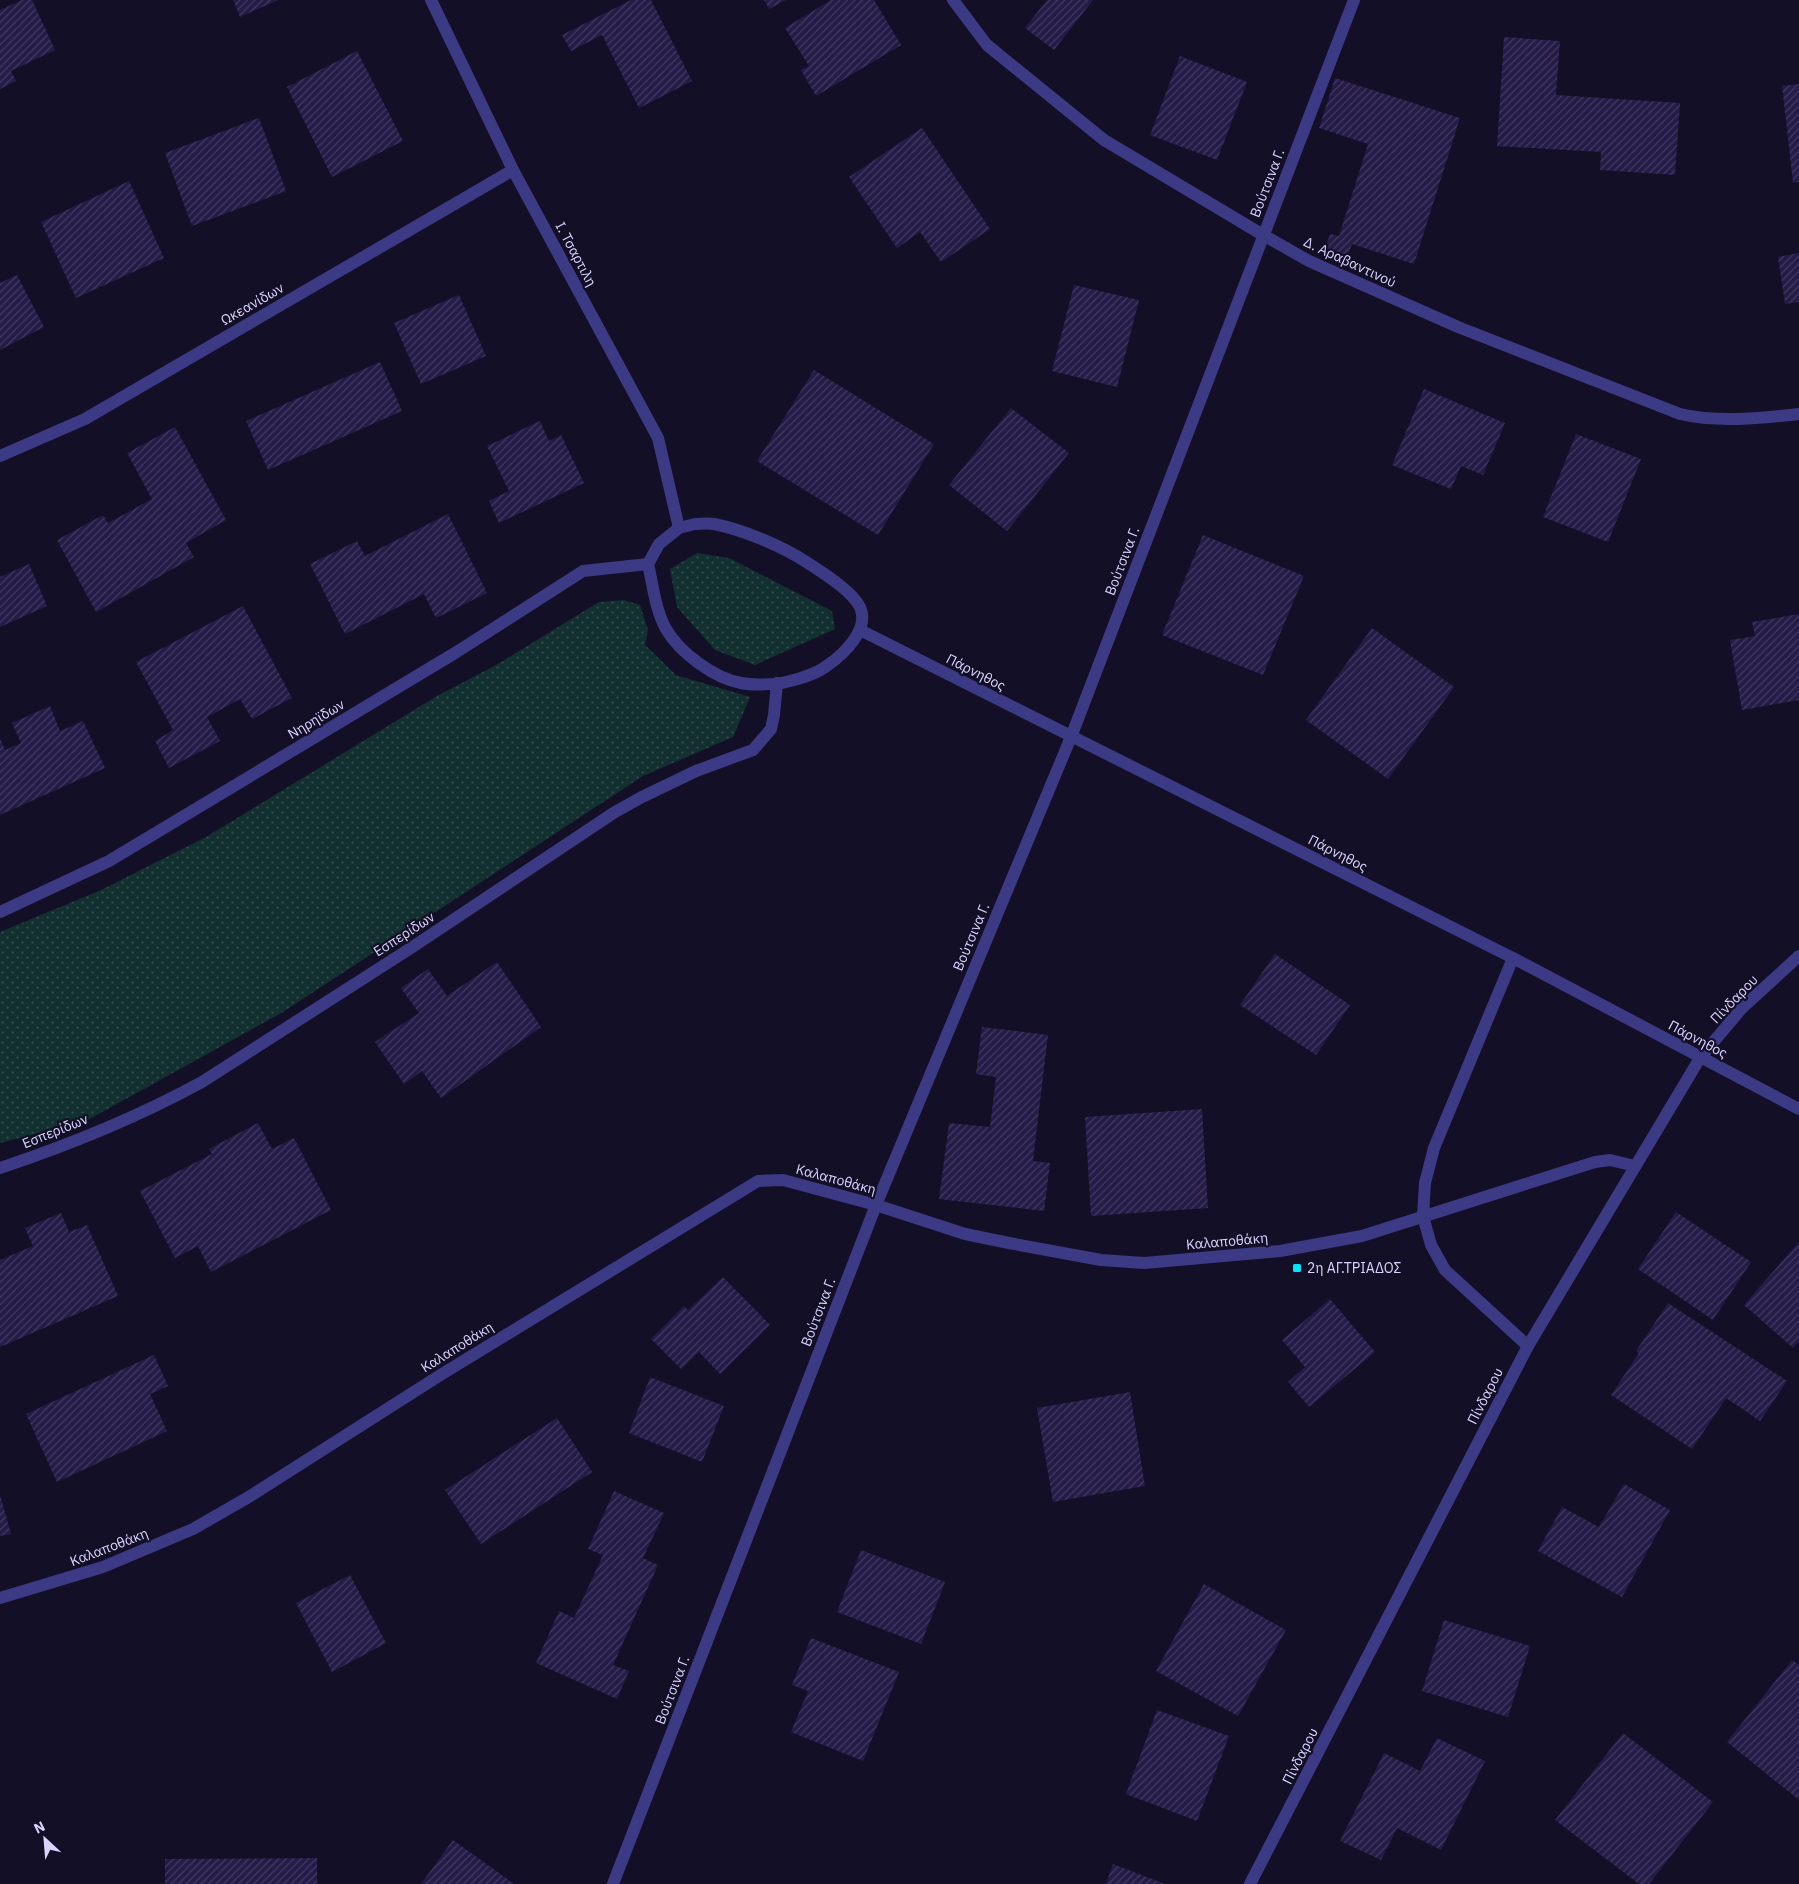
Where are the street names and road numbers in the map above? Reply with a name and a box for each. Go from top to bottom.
street label: Βούτσινα Γ. [1246,146,1288,220]
street label: Ι. Τσαρτιλη [551,219,601,289]
street label: Δ. Αραβαντινού [1301,233,1399,291]
street label: Ωκεανίδων [217,279,287,329]
street label: Βούτσινα Γ. [1101,524,1143,598]
street label: Πάρνηθος [943,649,1009,695]
street label: Νηρηϊδων [284,695,348,743]
street label: Πάρνηθος [1305,830,1371,876]
street label: Βούτσινα Γ. [949,900,993,974]
street label: Εσπερίδων [370,908,438,960]
street label: Πίνδαρου [1706,971,1762,1027]
street label: Πάρνηθος [1665,1016,1731,1062]
street label: Εσπερίδων [19,1110,91,1152]
street label: Καλαποθάκη [794,1160,878,1198]
street label: Καλαποθάκη [1185,1228,1269,1254]
street label: Βούτσινα Γ. [797,1275,839,1349]
street label: Καλαποθάκη [417,1318,497,1376]
street label: Πίνδαρου [1463,1365,1507,1427]
street label: Καλαποθάκη [67,1524,151,1570]
street label: Βούτσινα Γ. [651,1653,693,1727]
street label: Πίνδαρου [1278,1725,1322,1787]

